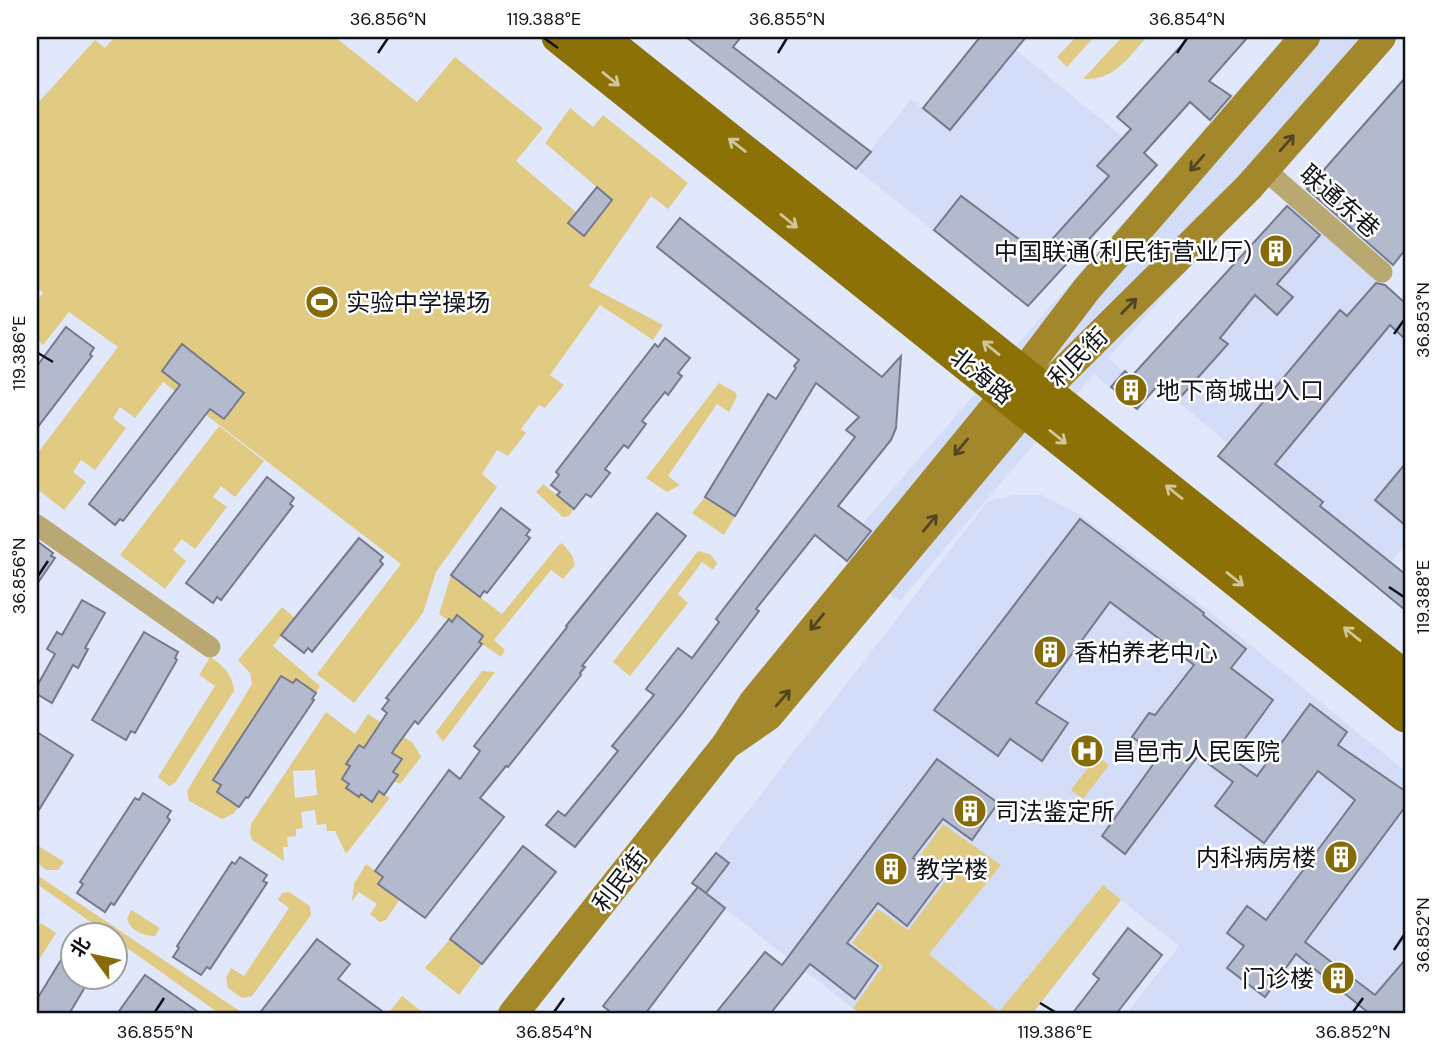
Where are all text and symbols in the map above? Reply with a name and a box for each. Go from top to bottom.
text: 36.856°N [350,7,426,31]
text: 119.388°E [507,7,581,31]
text: 36.855°N [749,7,825,31]
text: 36.854°N [1149,7,1225,31]
one-way arrow [602,72,620,87]
one-way arrow [1279,134,1295,152]
one-way arrow [728,137,746,152]
one-way arrow [1189,153,1205,171]
street label: 联通东巷 [1294,158,1386,244]
one-way arrow [779,214,798,229]
building icon: 中国联通(利民街营业厅) [1257,232,1295,270]
place label: 中国联通(利民街营业厅) [994,236,1252,267]
text: 36.853°N [1411,282,1435,358]
sports icon: 实验中学操场 [303,283,341,321]
place label: 实验中学操场 [346,287,490,318]
one-way arrow [1120,298,1137,315]
text: 119.386°E [7,316,31,390]
street label: 利民街 [1042,321,1114,393]
one-way arrow [983,340,1001,355]
street label: 北海路 [944,341,1020,411]
building icon: 地下商城出入口 [1112,371,1150,409]
place label: 地下商城出入口 [1156,375,1324,406]
one-way arrow [1049,429,1067,444]
one-way arrow [954,437,969,455]
one-way arrow [1166,484,1184,500]
one-way arrow [922,515,937,533]
text: 36.856°N [7,538,31,614]
text: 119.388°E [1411,560,1435,634]
one-way arrow [1226,572,1244,587]
one-way arrow [809,613,824,631]
one-way arrow [1343,627,1362,642]
building icon: 香柏养老中心 [1031,633,1069,671]
place label: 香柏养老中心 [1074,637,1218,668]
one-way arrow [775,689,791,707]
hospital icon: 昌邑市人民医院 [1068,732,1106,770]
place label: 昌邑市人民医院 [1112,736,1280,767]
building icon: 司法鉴定所 [951,792,989,830]
place label: 司法鉴定所 [995,796,1115,827]
building icon: 内科病房楼 [1322,838,1360,876]
street label: 利民街 [586,842,654,918]
place label: 内科病房楼 [1196,842,1316,873]
building icon: 教学楼 [872,850,910,888]
place label: 教学楼 [916,854,988,885]
text: 36.852°N [1411,897,1435,973]
north arrow [60,922,130,992]
text: 北 [65,932,96,962]
building icon: 门诊楼 [1319,959,1357,997]
place label: 门诊楼 [1242,963,1314,994]
text: 36.855°N [117,1020,193,1044]
text: 36.854°N [516,1020,592,1044]
text: 119.386°E [1018,1020,1092,1044]
text: 36.852°N [1315,1020,1391,1044]

